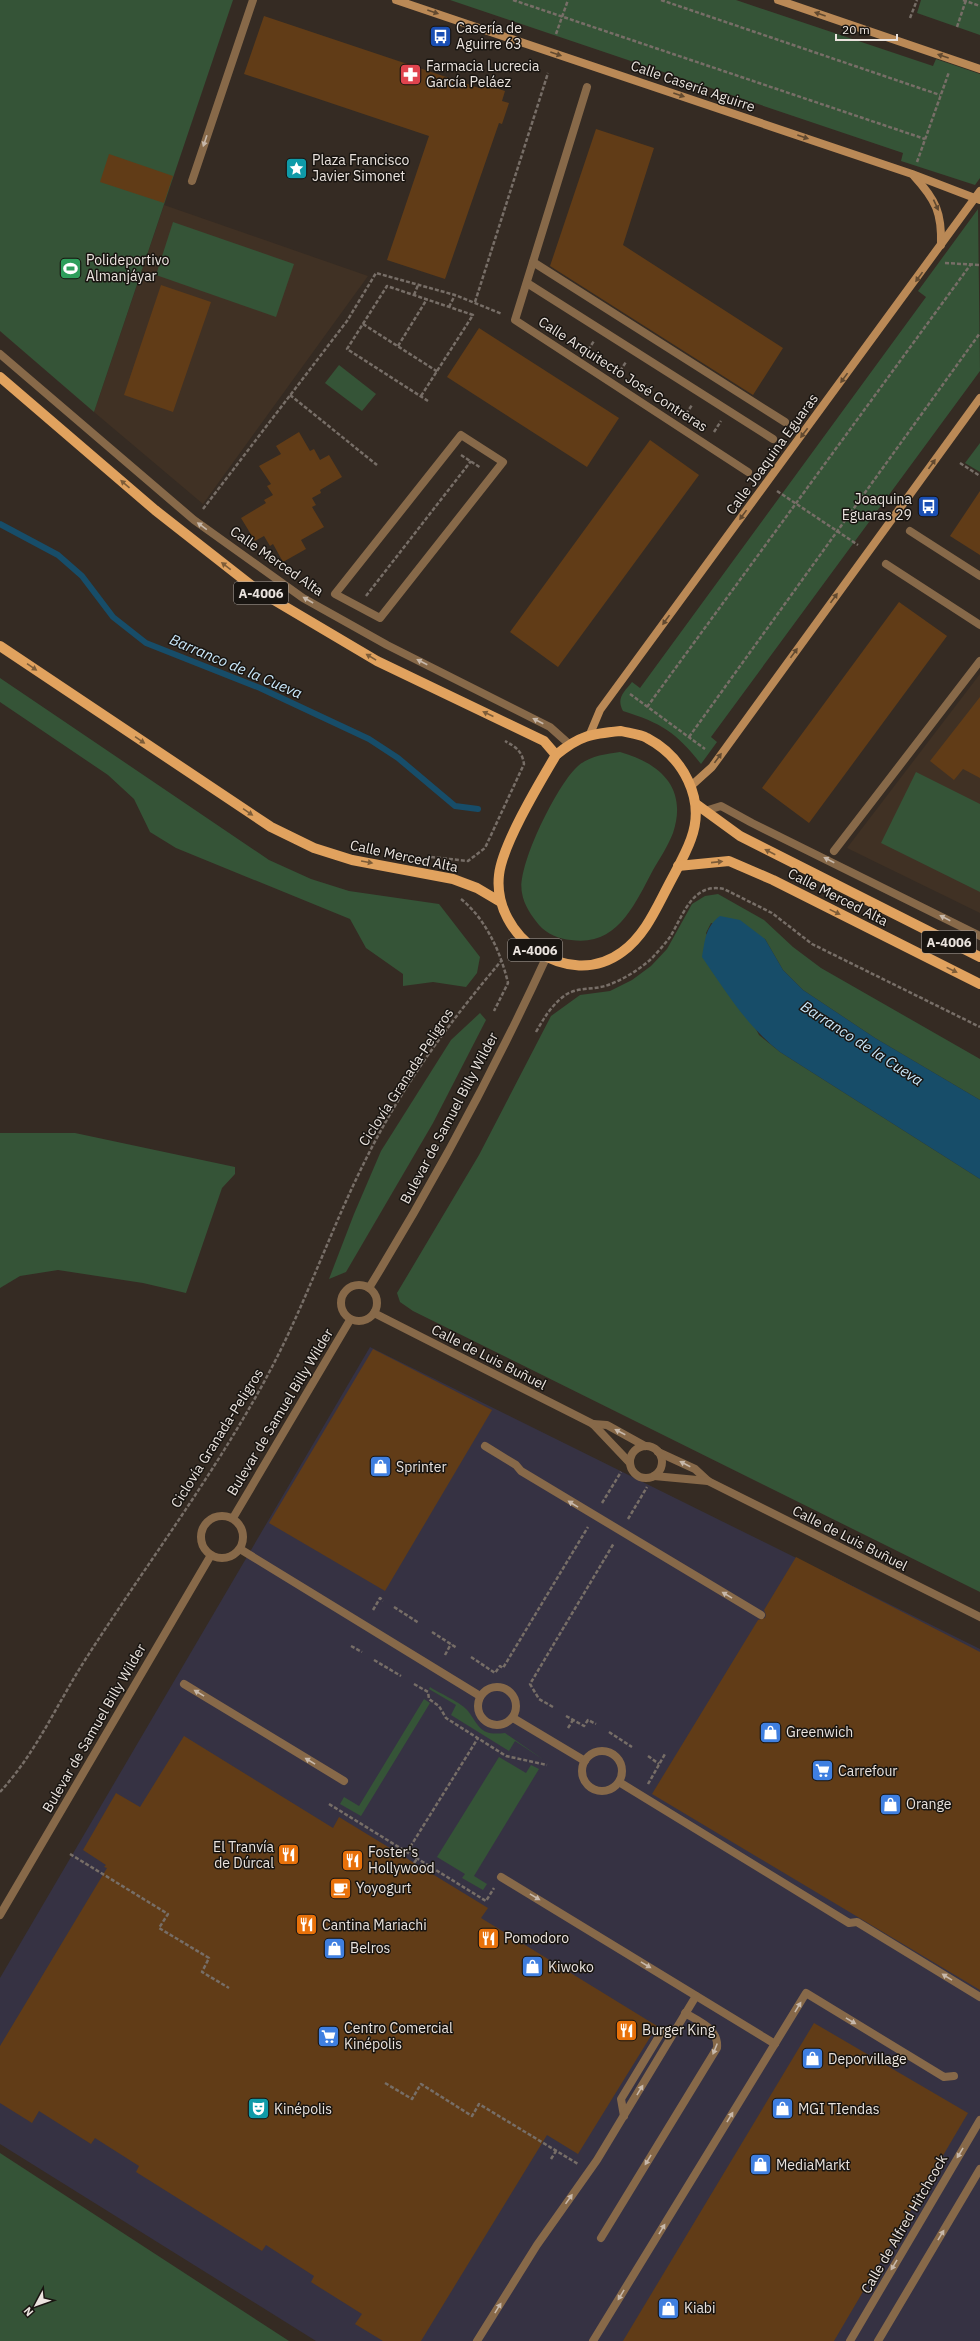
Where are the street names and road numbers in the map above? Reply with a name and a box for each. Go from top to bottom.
street label: Calle Casería Aguirre [628,56,758,116]
street label: Calle Arquitecto José Contreras [535,312,711,436]
street label: Calle Joaquina Eguaras [722,390,822,518]
street label: Calle Merced Alta [227,522,328,600]
road number: A-4006 [234,582,288,604]
street label: Calle Merced Alta [348,836,460,876]
street label: Calle Merced Alta [785,864,892,930]
road number: A-4006 [922,931,976,953]
road number: A-4006 [508,939,562,961]
street label: Ciclovía Granada-Peligros [355,1004,458,1149]
street label: Bulevar de Samuel Billy Wilder [396,1029,502,1207]
street label: Calle de Luis Buñuel [428,1320,550,1394]
street label: Bulevar de Samuel Billy Wilder [223,1325,337,1499]
street label: Ciclovía Granada-Peligros [167,1365,267,1511]
street label: Calle de Luis Buñuel [789,1501,911,1575]
street label: Bulevar de Samuel Billy Wilder [38,1640,150,1816]
street label: Calle de Alfred Hitchcock [857,2151,952,2297]

